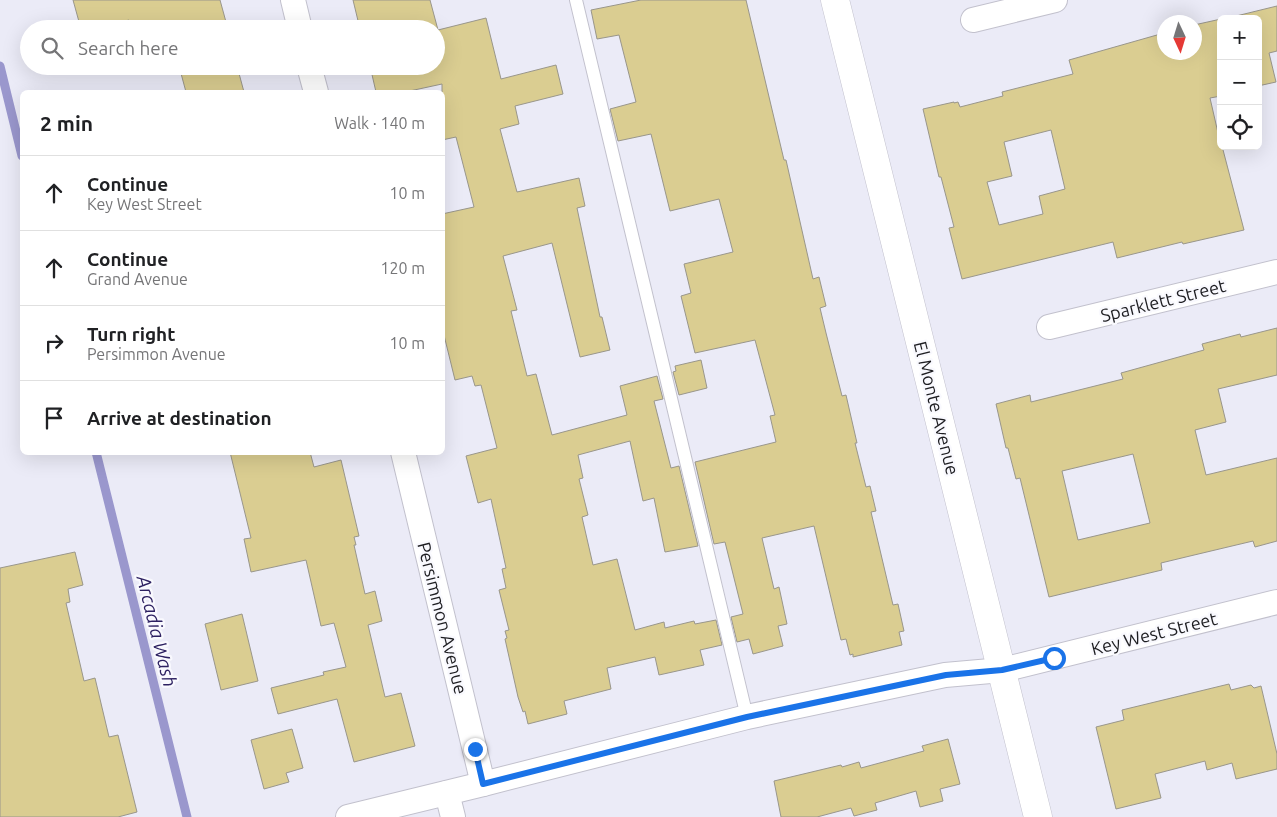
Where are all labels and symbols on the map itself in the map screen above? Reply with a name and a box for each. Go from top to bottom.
north arrow [1157,15,1202,60]
street label: Sparklett Street [1098,275,1228,325]
street label: El Monte Avenue [911,339,963,477]
street label: Persimmon Avenue [414,540,472,696]
water label: Arcadia Wash [132,572,181,689]
street label: Key West Street [1089,608,1219,658]
route start [1043,647,1066,670]
route end [464,738,487,761]

